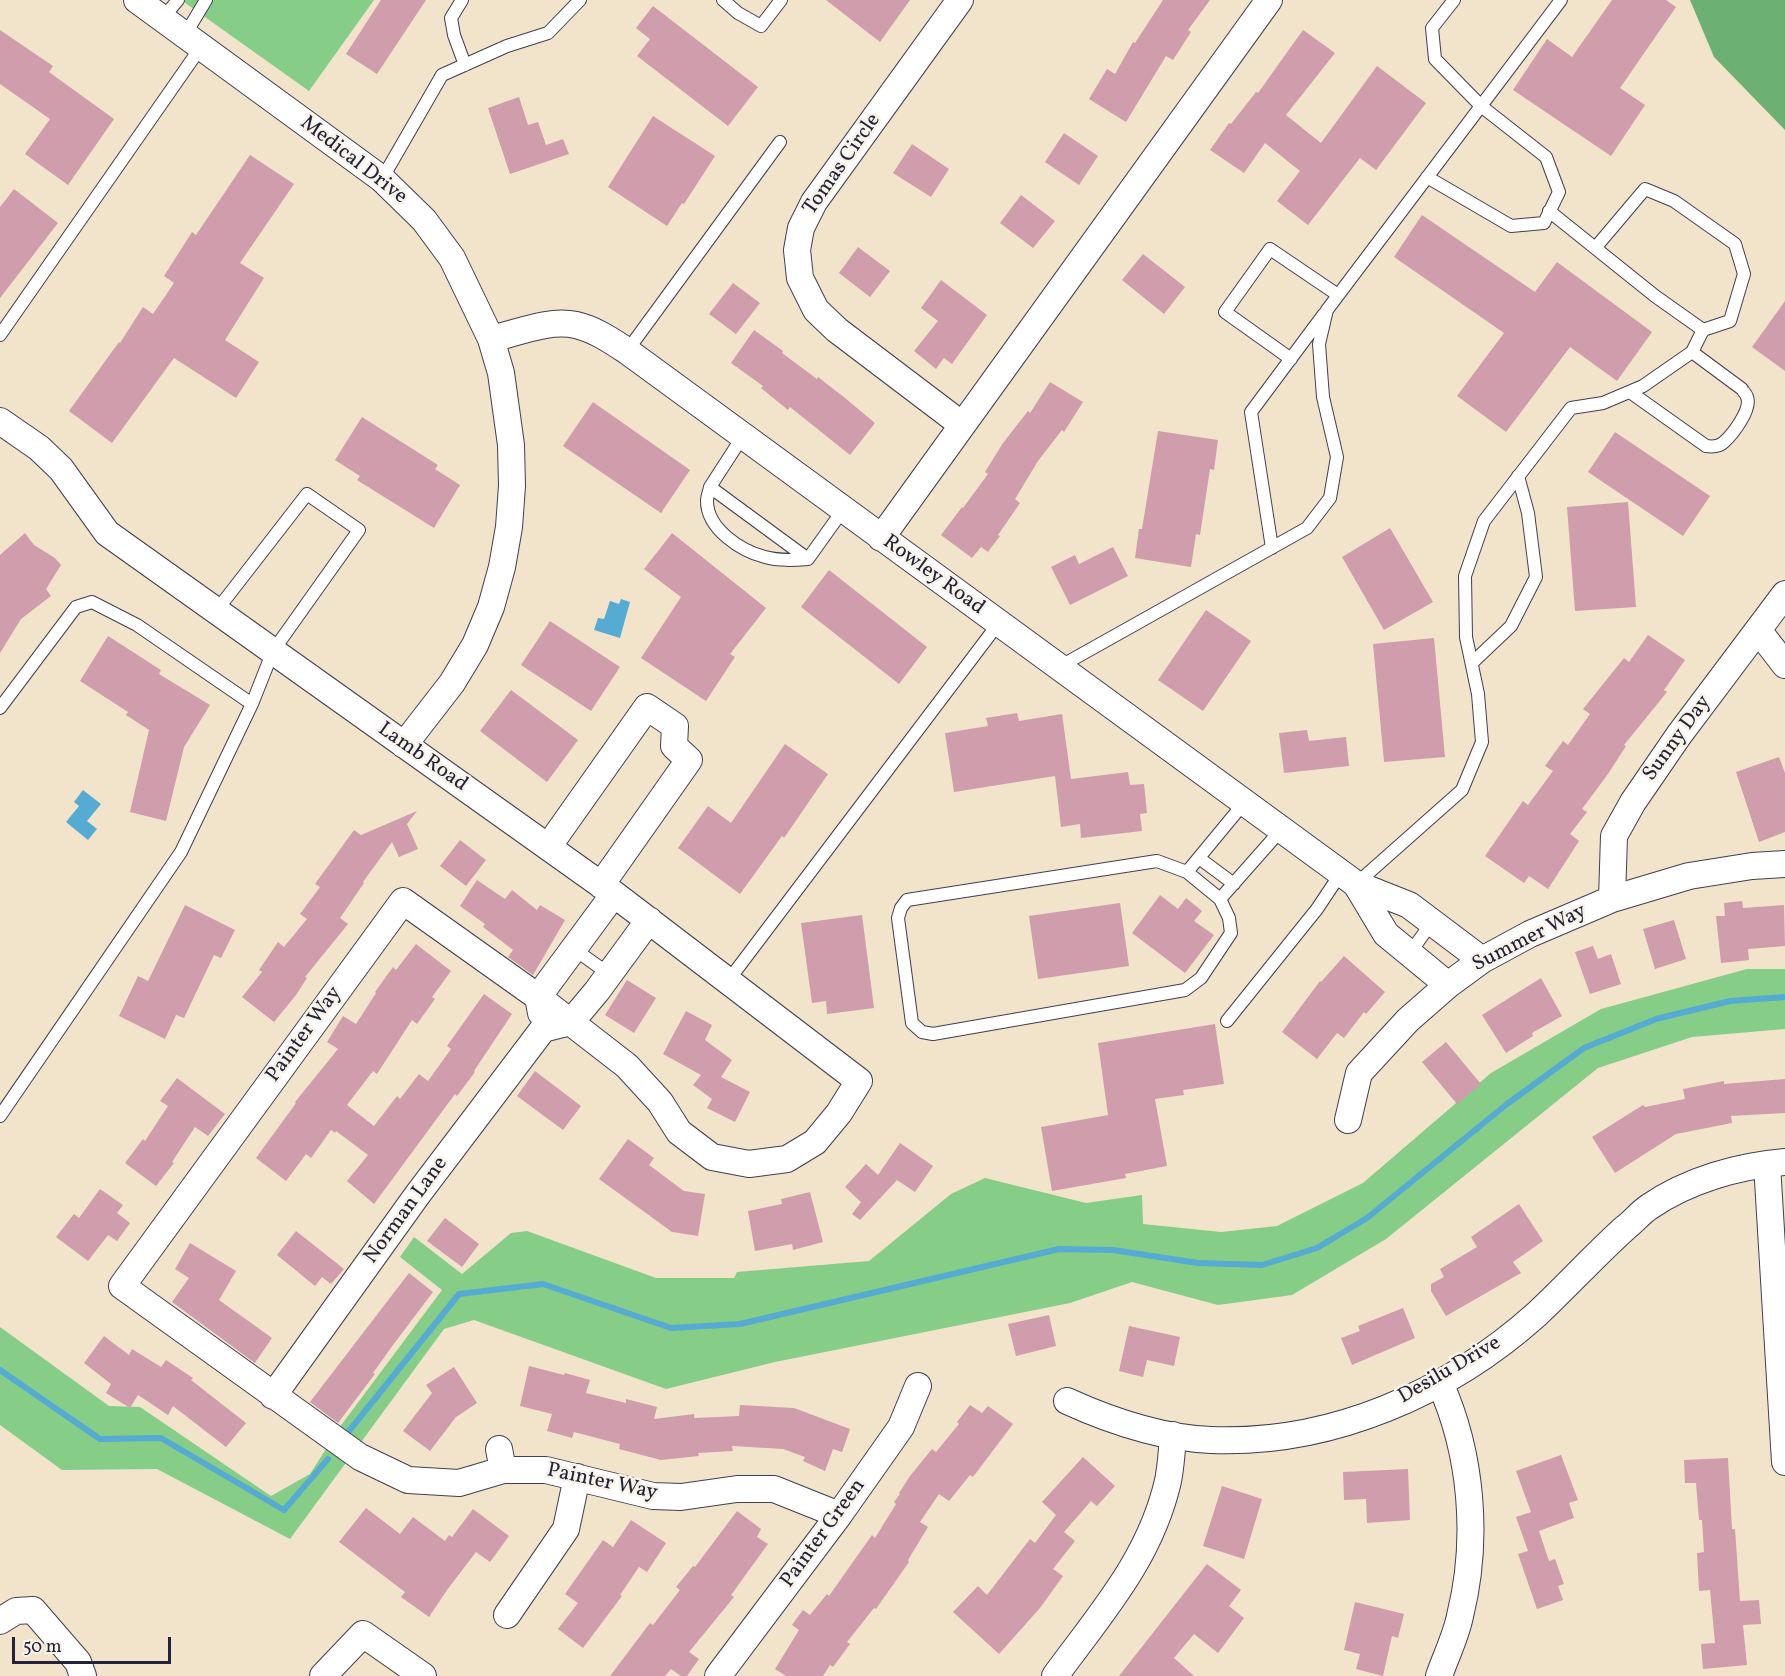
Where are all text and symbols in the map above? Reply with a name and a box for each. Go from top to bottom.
street label: Tomas Circle [799,109,887,221]
street label: Medical Drive [294,111,412,211]
street label: Rowley Road [877,530,989,622]
street label: Sunny Day [1638,691,1718,787]
street label: Lamb Road [372,718,472,798]
street label: Summer Way [1469,900,1591,978]
street label: Painter Way [262,982,348,1088]
street label: Norman Lane [360,1153,454,1269]
street label: Desilu Drive [1394,1332,1506,1410]
street label: Painter Way [544,1459,660,1507]
street label: Painter Green [776,1475,872,1593]
scale bar [15,1625,174,1663]
text: 50 m [23,1635,62,1660]

